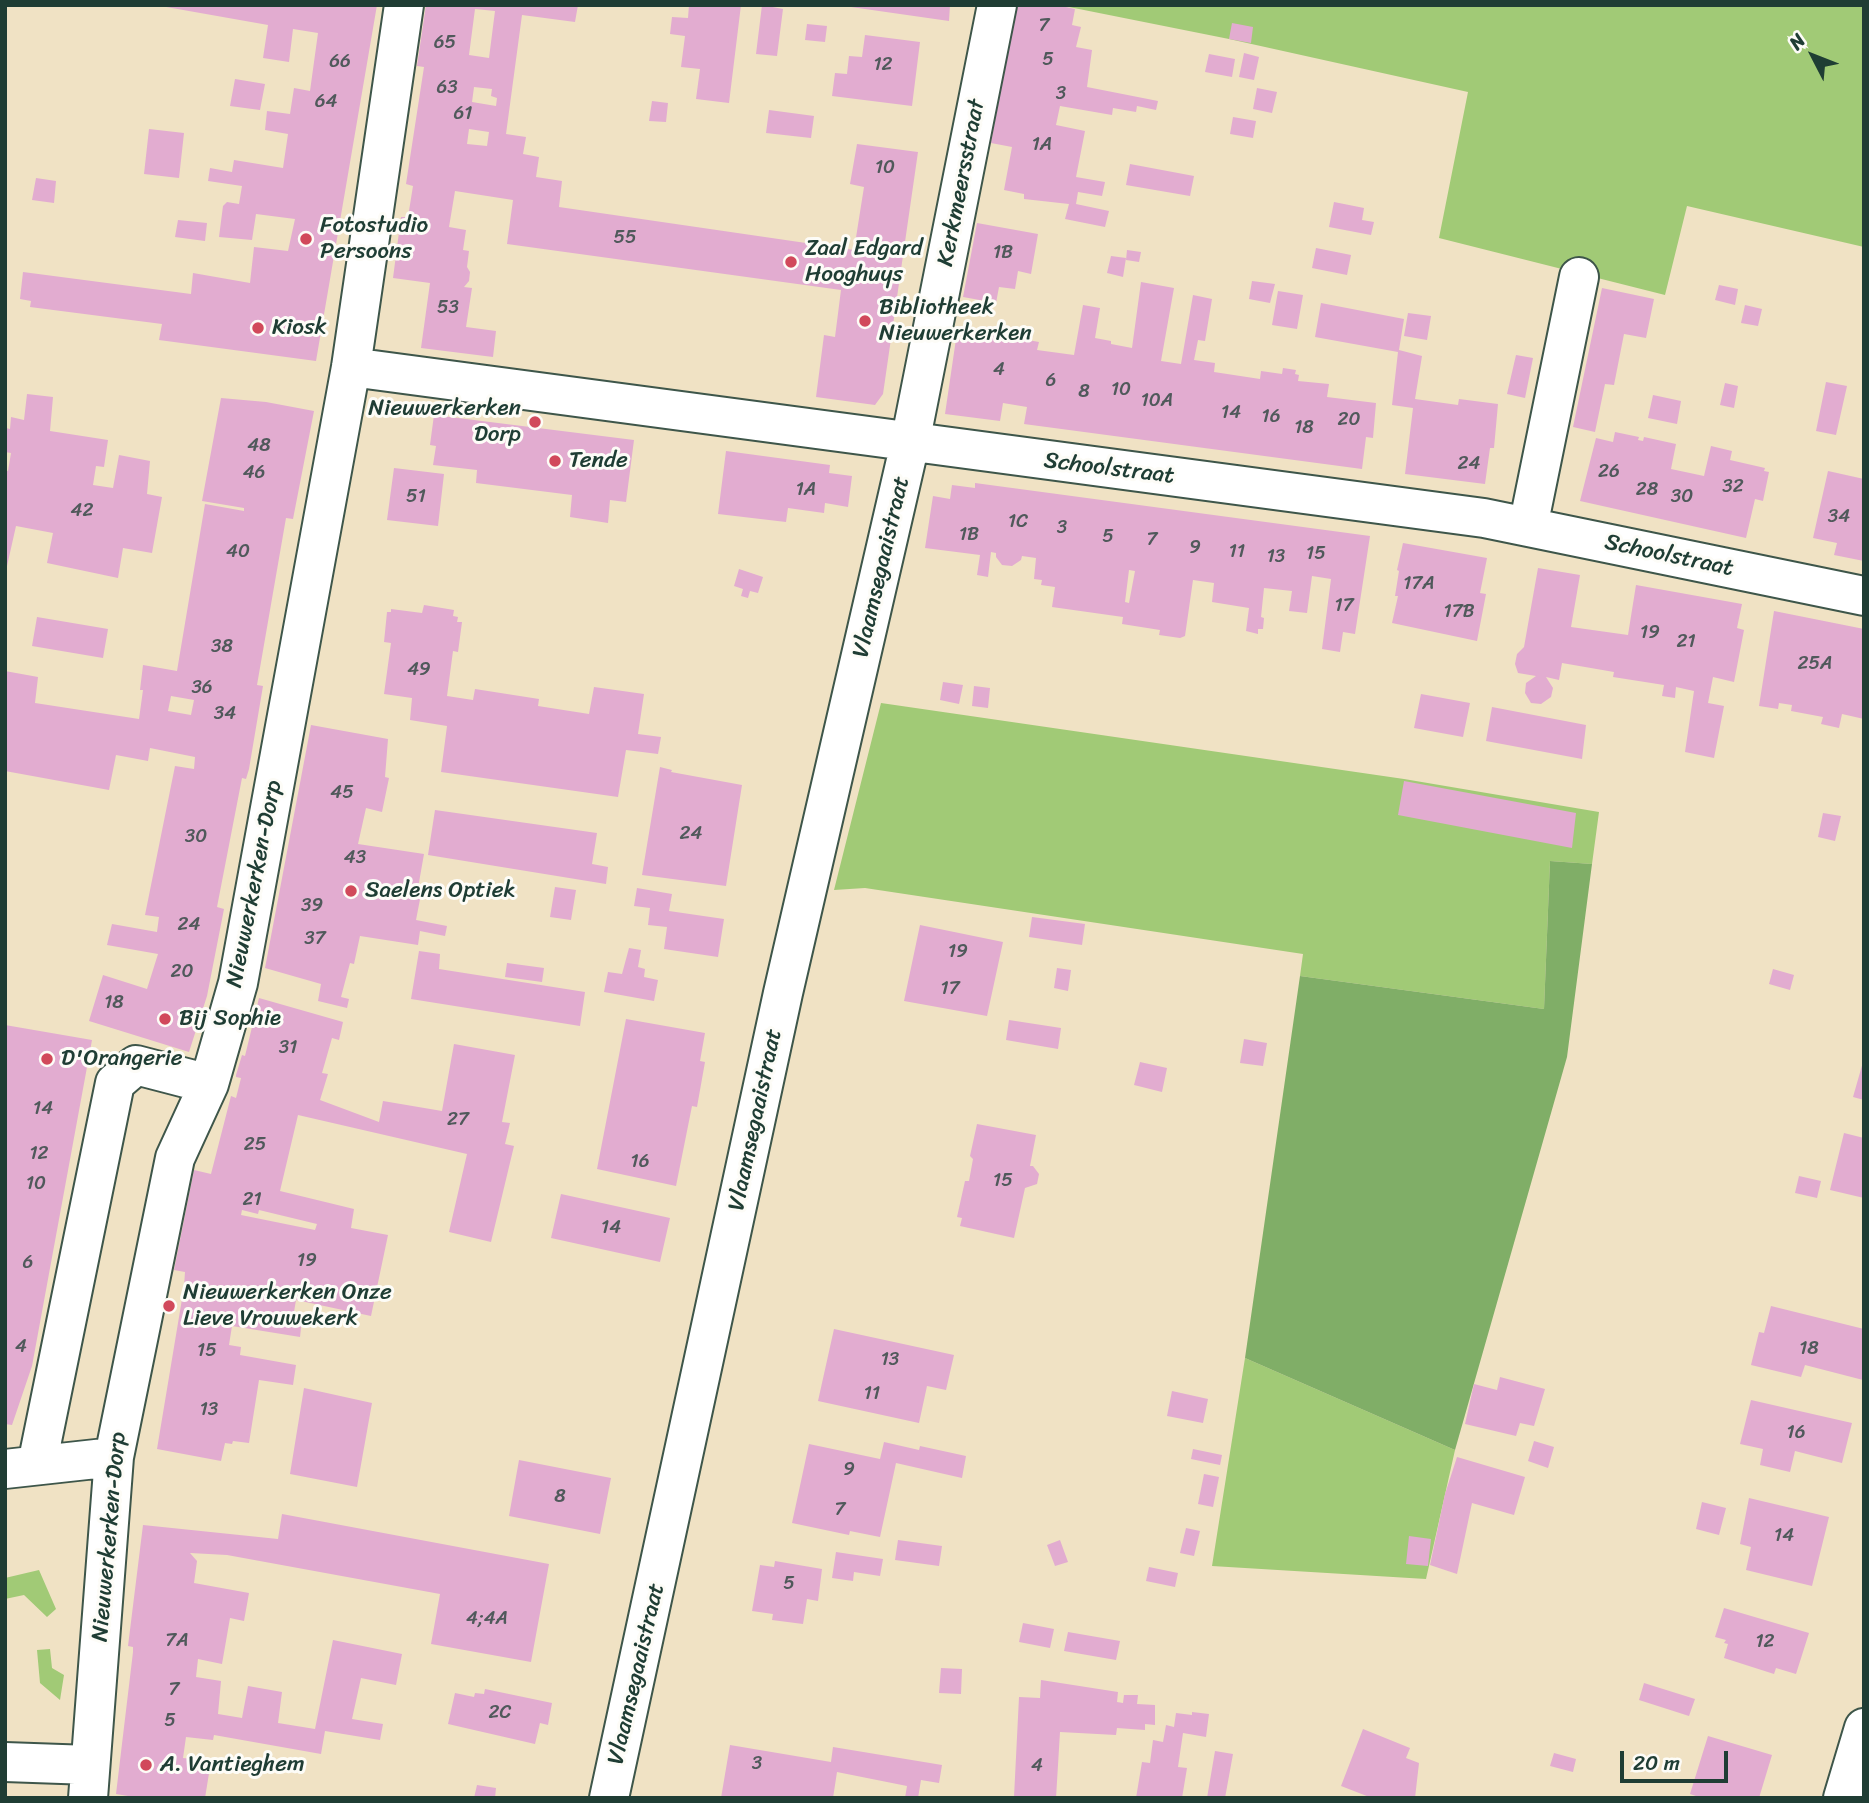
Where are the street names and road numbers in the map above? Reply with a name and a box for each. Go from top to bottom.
street label: Kerkmeersstraat [932,97,992,269]
street label: Schoolstraat [1042,447,1176,491]
street label: Vlaamsegaaistraat [848,474,916,660]
street label: Schoolstraat [1602,529,1736,583]
street label: Nieuwerkerken-Dorp [221,778,289,990]
street label: Vlaamsegaaistraat [723,1027,789,1213]
street label: Nieuwerkerken-Dorp [87,1431,133,1643]
street label: Vlaamsegaaistraat [603,1581,671,1767]

